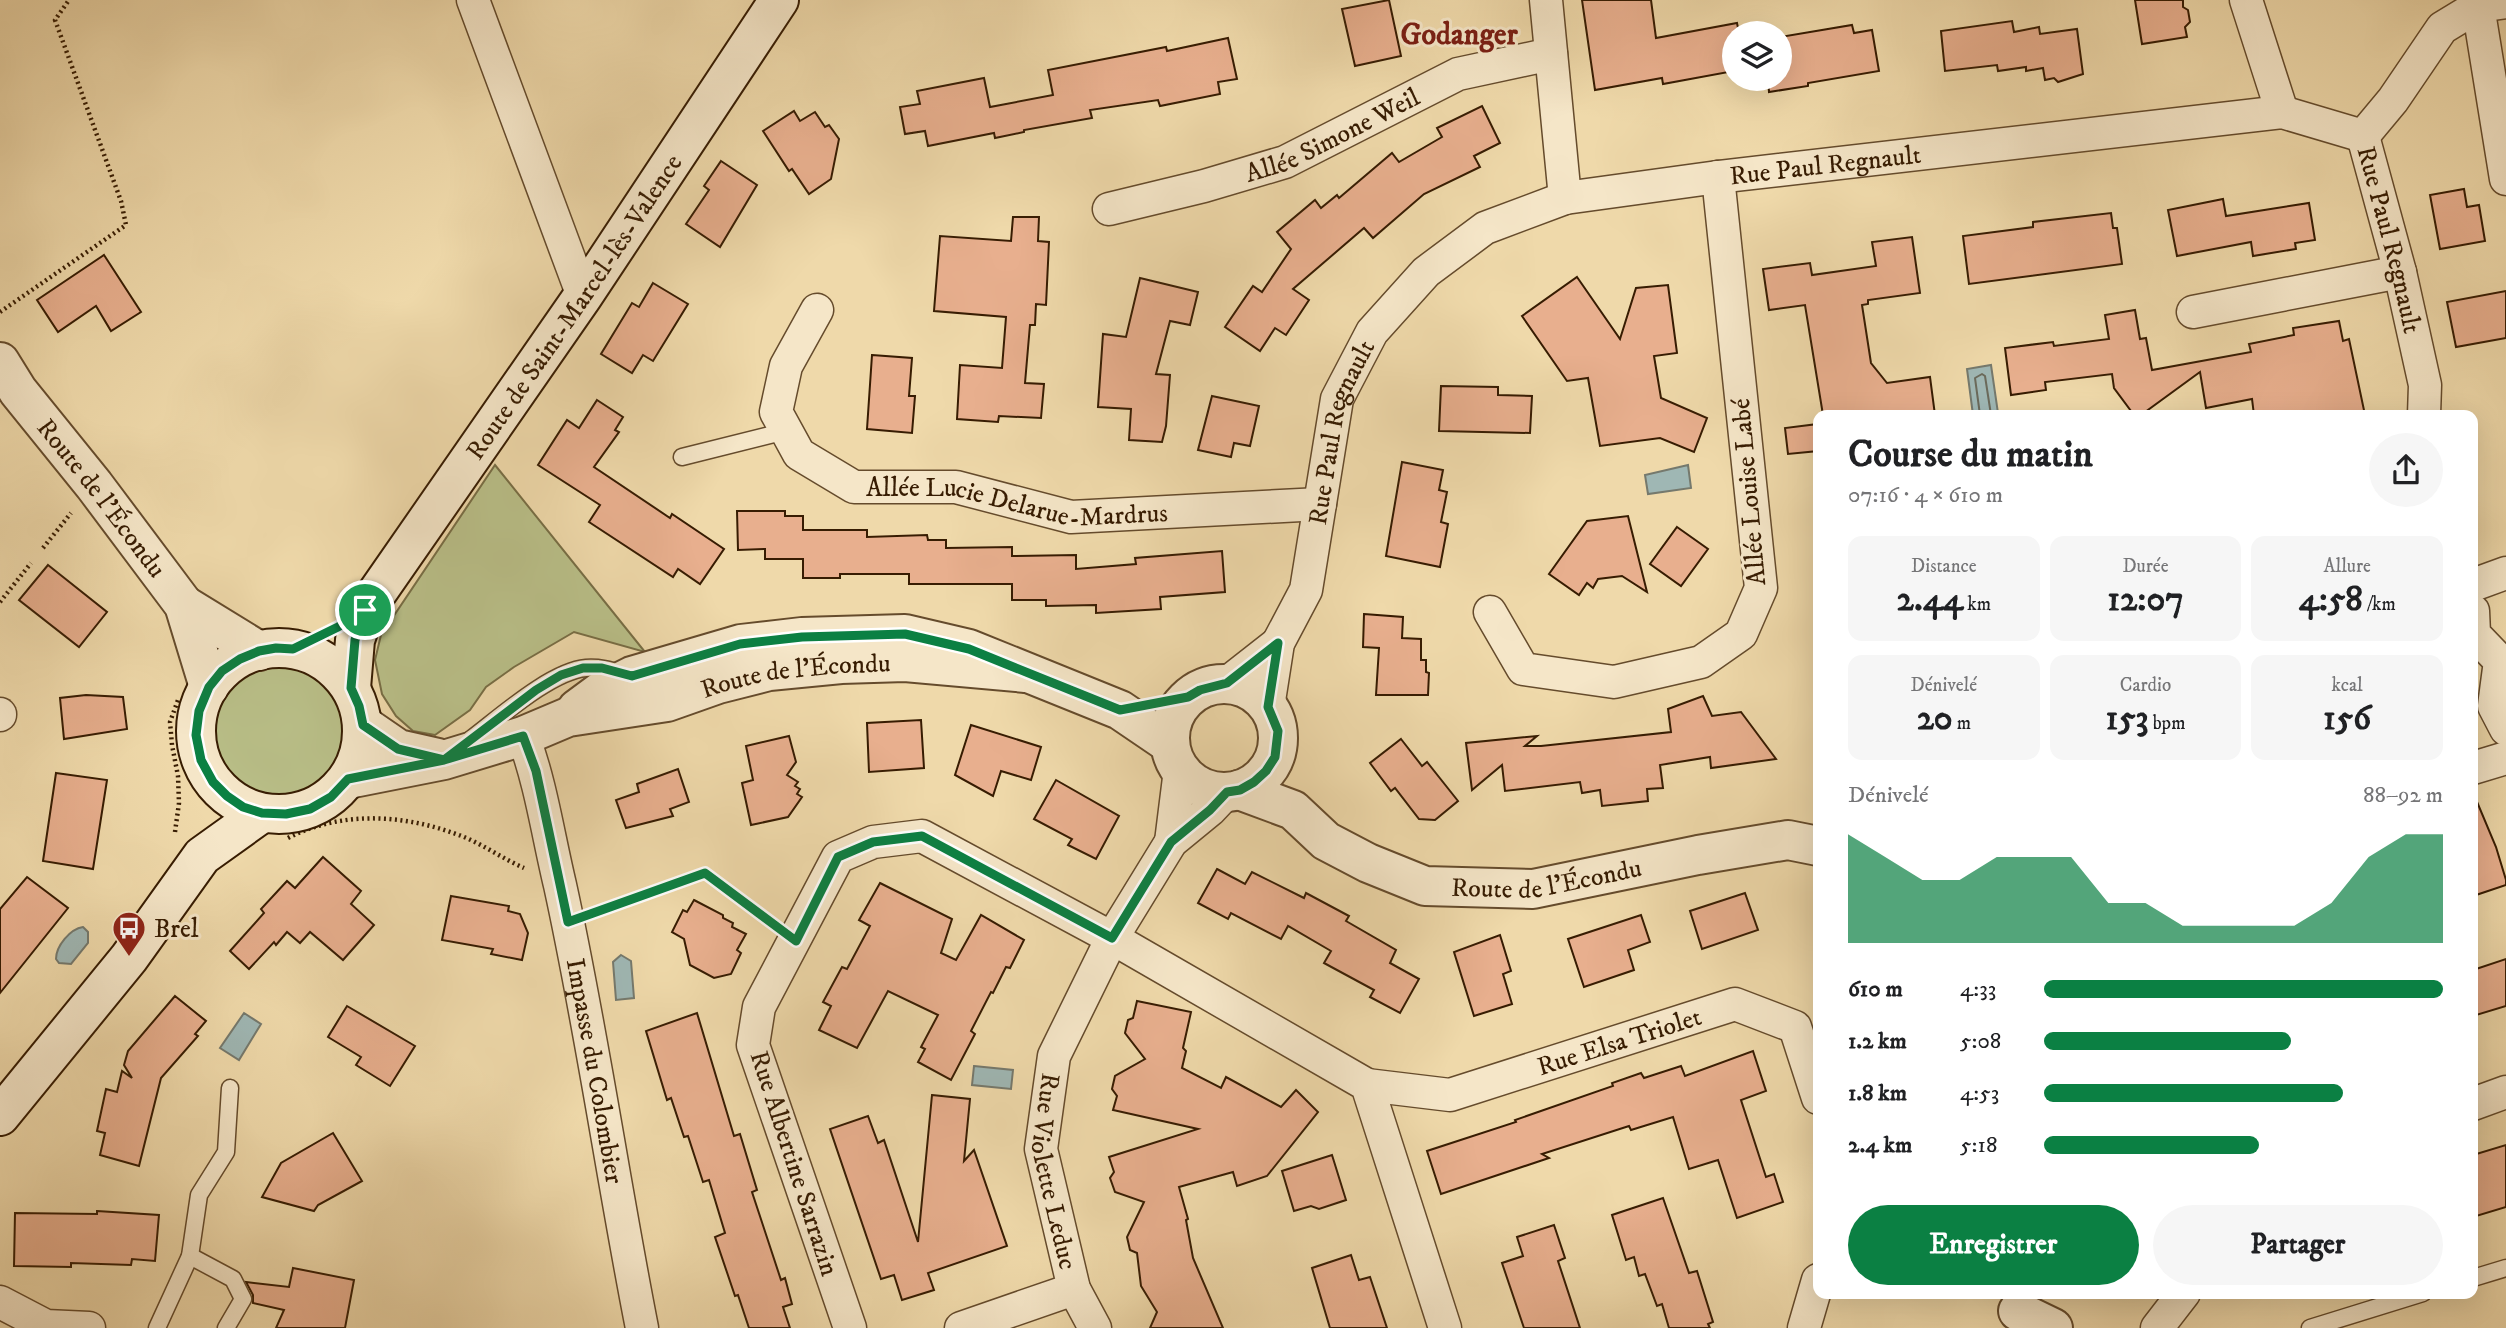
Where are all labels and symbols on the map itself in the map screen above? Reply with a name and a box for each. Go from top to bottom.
district label: Godanger [1400,17,1518,54]
street label: Allée Simone Weil [1242,81,1426,191]
street label: Rue Paul Regnault [1728,139,1923,194]
street label: Rue Paul Regnault [2348,143,2428,337]
street label: Route de Saint-Marcel-lès-Valence [459,148,690,467]
street label: Rue Paul Regnault [1302,335,1383,528]
street label: Allée Louise Labé [1725,397,1774,587]
street label: Route de l'Écondu [29,412,173,585]
street label: Allée Lucie Delarue-Mardrus [866,472,1169,535]
pin [335,580,395,640]
street label: Route de l'Écondu [696,647,891,707]
street label: Route de l'Écondu [1451,852,1645,907]
bus stop icon: Brel [110,909,148,958]
place label: Brel [154,913,199,946]
street label: Impasse du Colombier [558,956,630,1187]
street label: Rue Elsa Triolet [1533,1001,1706,1084]
street label: Rue Albertine Sarrazin [742,1047,846,1281]
street label: Rue Violette Leduc [1022,1071,1084,1273]

